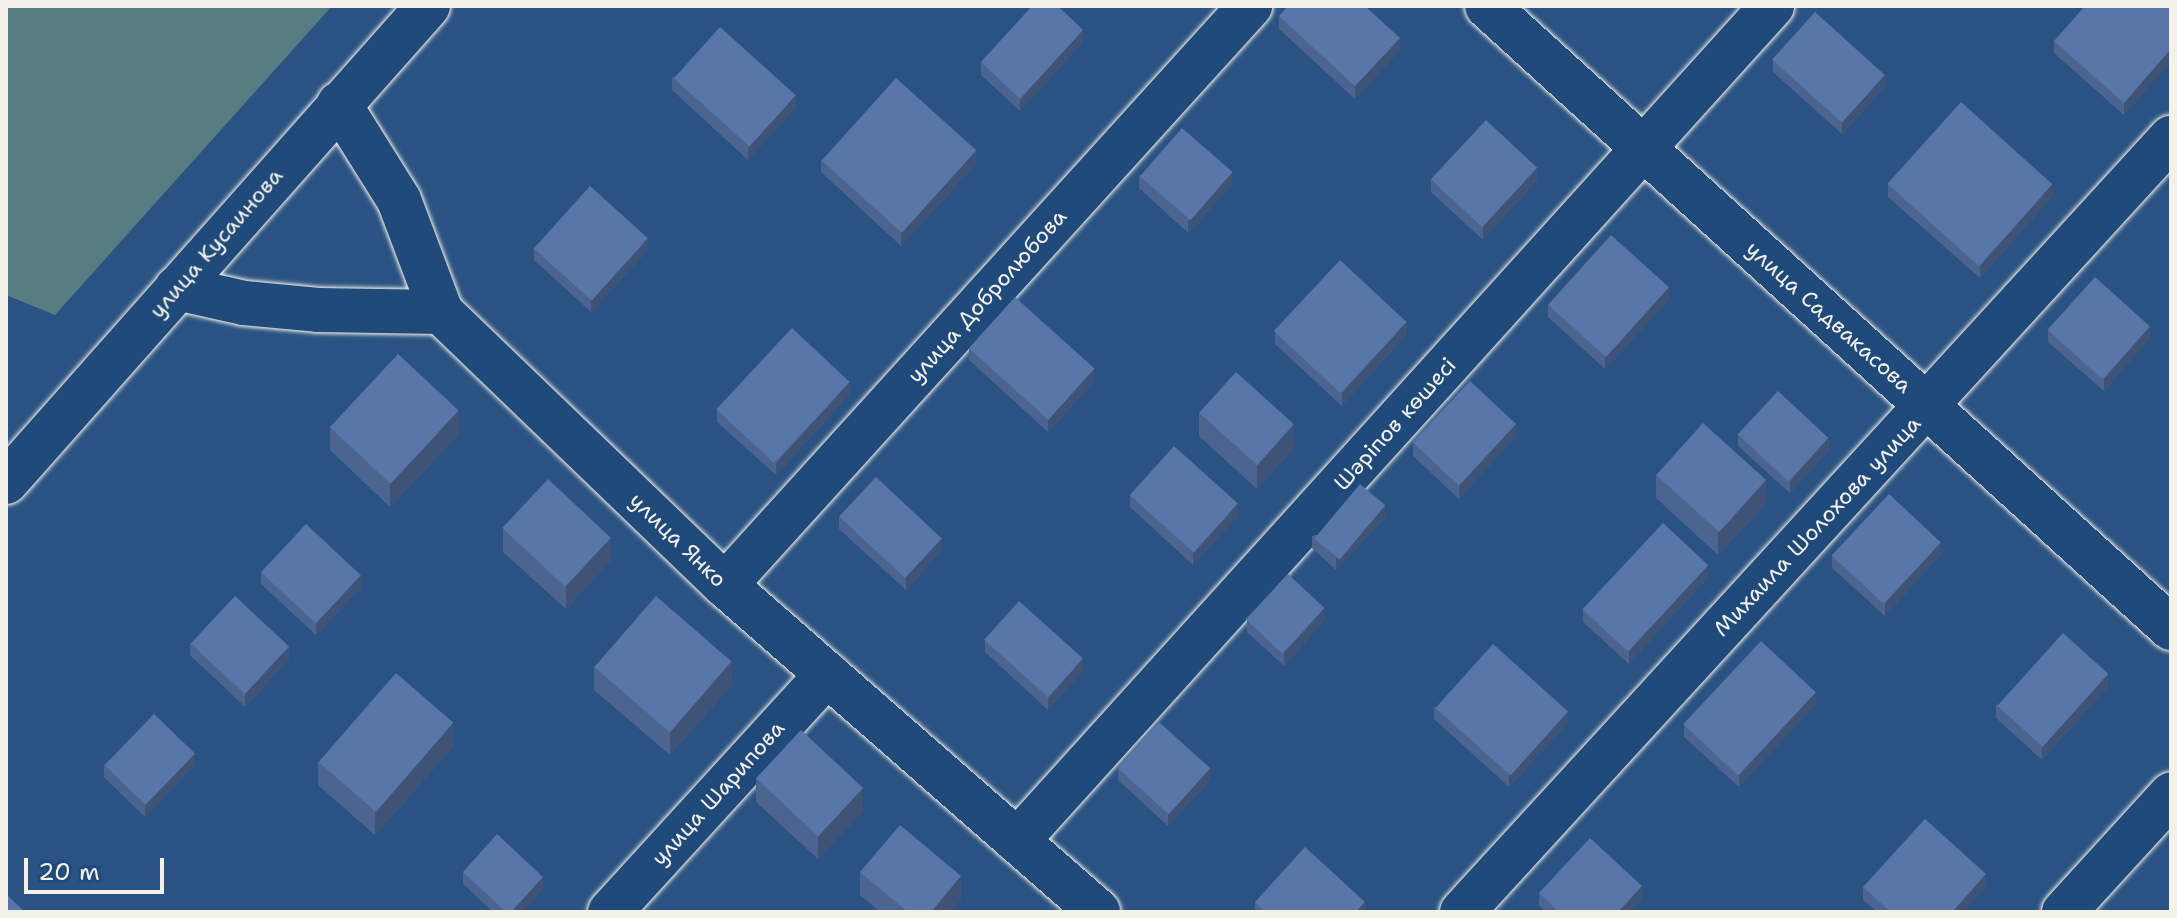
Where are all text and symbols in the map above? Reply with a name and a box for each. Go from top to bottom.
street label: улица Кусаинова [144,163,288,323]
street label: улица Добролюбова [902,204,1072,388]
street label: улица Садвакасова [1740,235,1918,399]
street label: Шәріпов көшесі [1328,352,1462,496]
street label: Михаила Шолохова улица [1708,410,1926,642]
street label: улица Янко [624,487,732,593]
street label: улица Шарипова [646,715,790,871]
scale bar [28,842,168,892]
text: 20 m [38,856,100,888]

